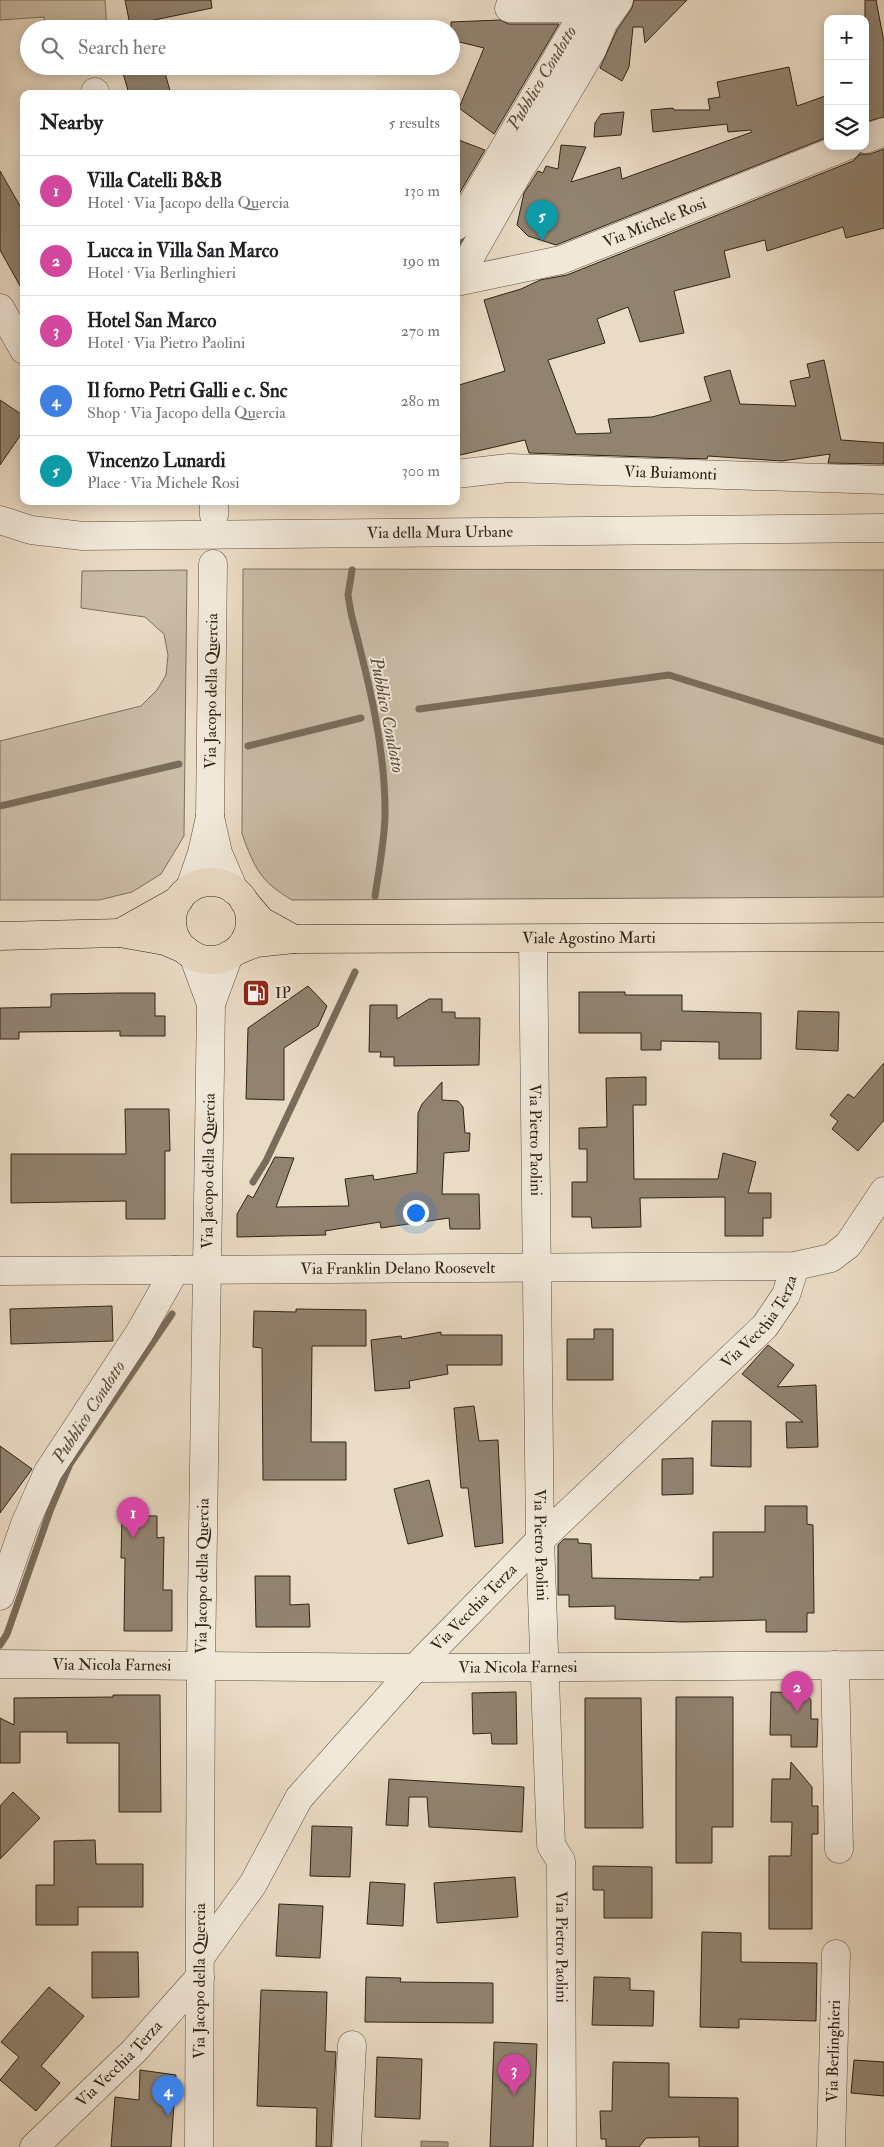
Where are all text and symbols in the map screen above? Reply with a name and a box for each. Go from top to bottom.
map controls [824,15,869,150]
button: + [824,15,869,60]
search box [20,20,460,75]
water label: Pubblico Condotto [501,22,582,135]
icon: search [38,34,66,62]
text: Search here [78,36,166,60]
button: − [824,60,869,105]
button: layers [824,105,869,150]
text: Nearby [40,109,103,136]
text: 5 results [389,113,440,133]
text: Villa Catelli B&B [87,169,222,193]
text: 1 [53,181,59,201]
text: 130 m [404,181,440,201]
text: Hotel · Via Jacopo della Quercia [87,193,289,213]
street label: Via Michele Rosi [600,193,709,252]
pin: 5 [526,200,558,241]
text: Lucca in Villa San Marco [87,239,279,263]
text: 2 [52,251,60,271]
text: 190 m [402,251,440,271]
text: Hotel · Via Berlinghieri [87,263,236,283]
text: Hotel San Marco [87,309,216,333]
text: 3 [53,321,59,341]
text: 270 m [401,321,440,341]
text: Hotel · Via Pietro Paolini [87,333,245,353]
text: Il forno Petri Galli e c. Snc [87,379,287,403]
text: 4 [52,391,60,411]
text: 280 m [400,391,440,411]
text: Shop · Via Jacopo della Quercia [87,403,286,423]
text: Vincenzo Lunardi [87,449,226,473]
text: 5 [52,461,60,481]
text: 300 m [402,461,440,481]
street label: Via Buiamonti [624,462,717,485]
text: Place · Via Michele Rosi [87,473,240,493]
street label: Via della Mura Urbane [367,522,513,543]
street label: Via Jacopo della Quercia [201,613,222,769]
water label: Pubblico Condotto [364,654,410,775]
street label: Viale Agostino Marti [522,928,656,948]
fuel station icon: IP [241,978,271,1008]
place label: IP [275,983,291,1003]
street label: Via Pietro Paolini [525,1084,546,1196]
street label: Via Jacopo della Quercia [197,1093,220,1249]
your location [403,1200,429,1226]
street label: Via Franklin Delano Roosevelt [301,1258,495,1279]
street label: Via Vecchia Terza [717,1273,802,1373]
water label: Pubblico Condotto [47,1356,131,1468]
street label: Via Pietro Paolini [529,1489,552,1601]
pin: 1 [117,1497,149,1538]
street label: Via Jacopo della Quercia [191,1497,214,1654]
street label: Via Vecchia Terza [427,1559,521,1656]
street label: Via Nicola Farnesi [52,1654,172,1676]
street label: Via Nicola Farnesi [459,1657,577,1678]
pin: 2 [781,1671,813,1712]
street label: Via Pietro Paolini [551,1891,571,2003]
street label: Via Jacopo della Quercia [189,1903,211,2059]
street label: Via Berlinghieri [822,2000,845,2103]
street label: Via Vecchia Terza [72,2016,167,2111]
pin: 3 [498,2054,530,2095]
pin: 4 [152,2075,184,2116]

